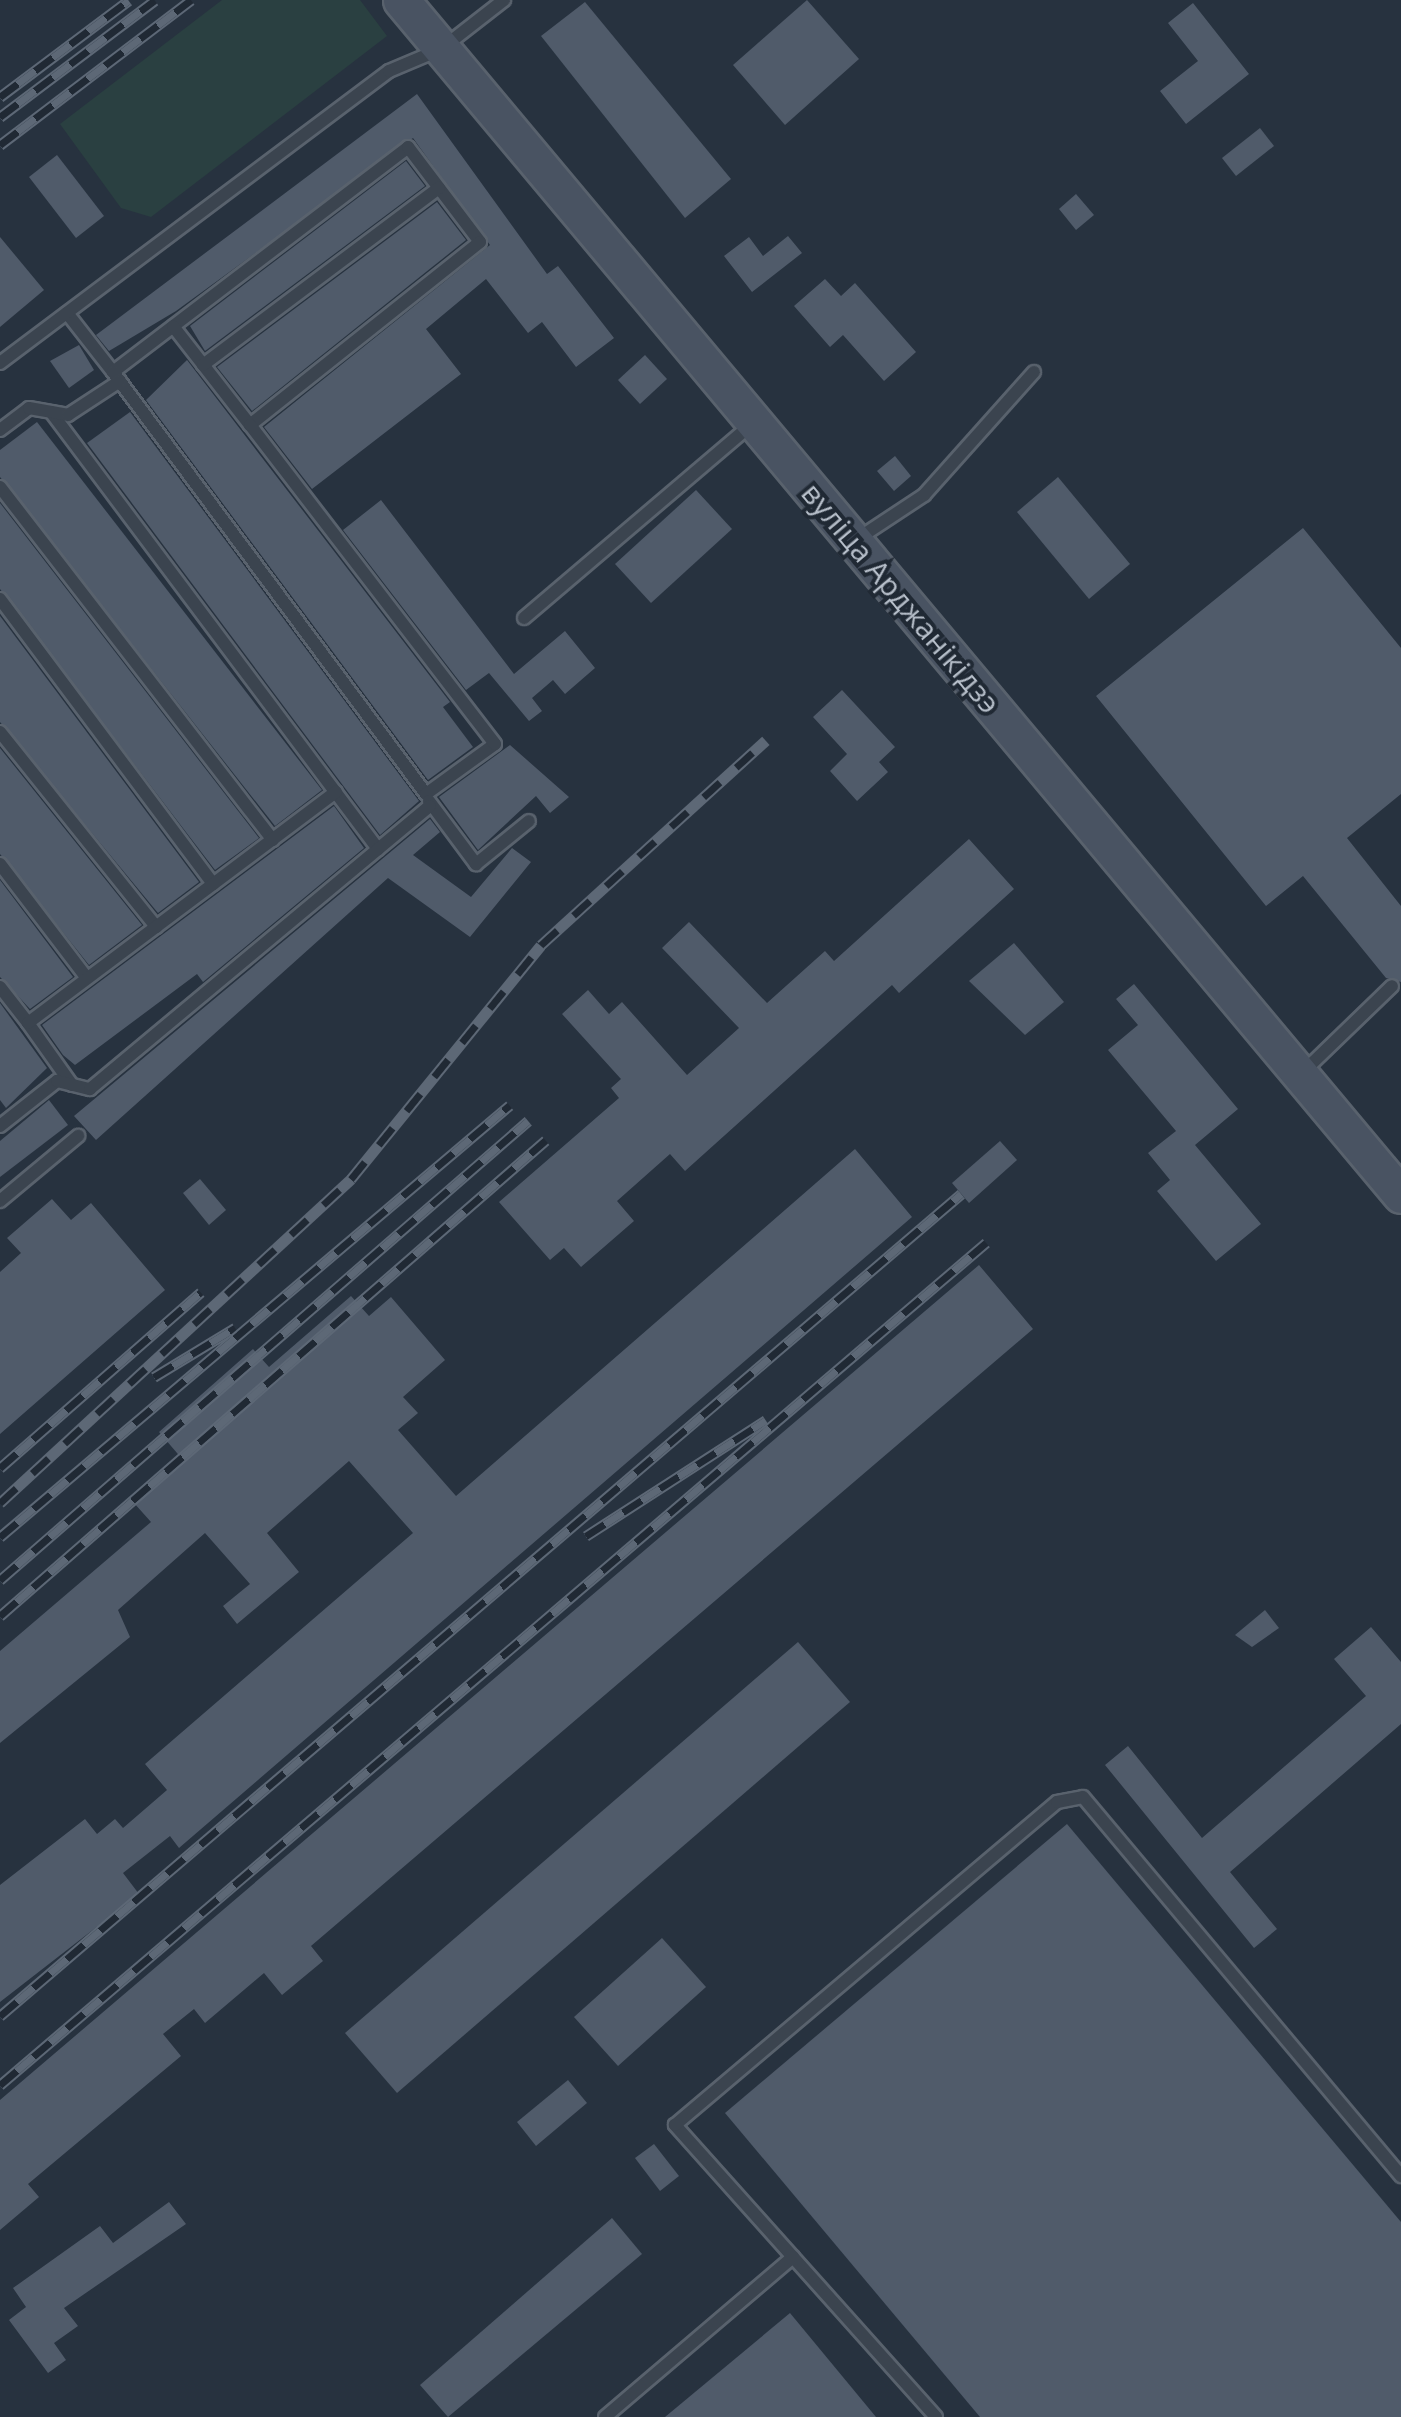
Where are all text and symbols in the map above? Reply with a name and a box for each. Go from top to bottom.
street label: вуліца Арджанікідзэ [794,475,1008,721]

